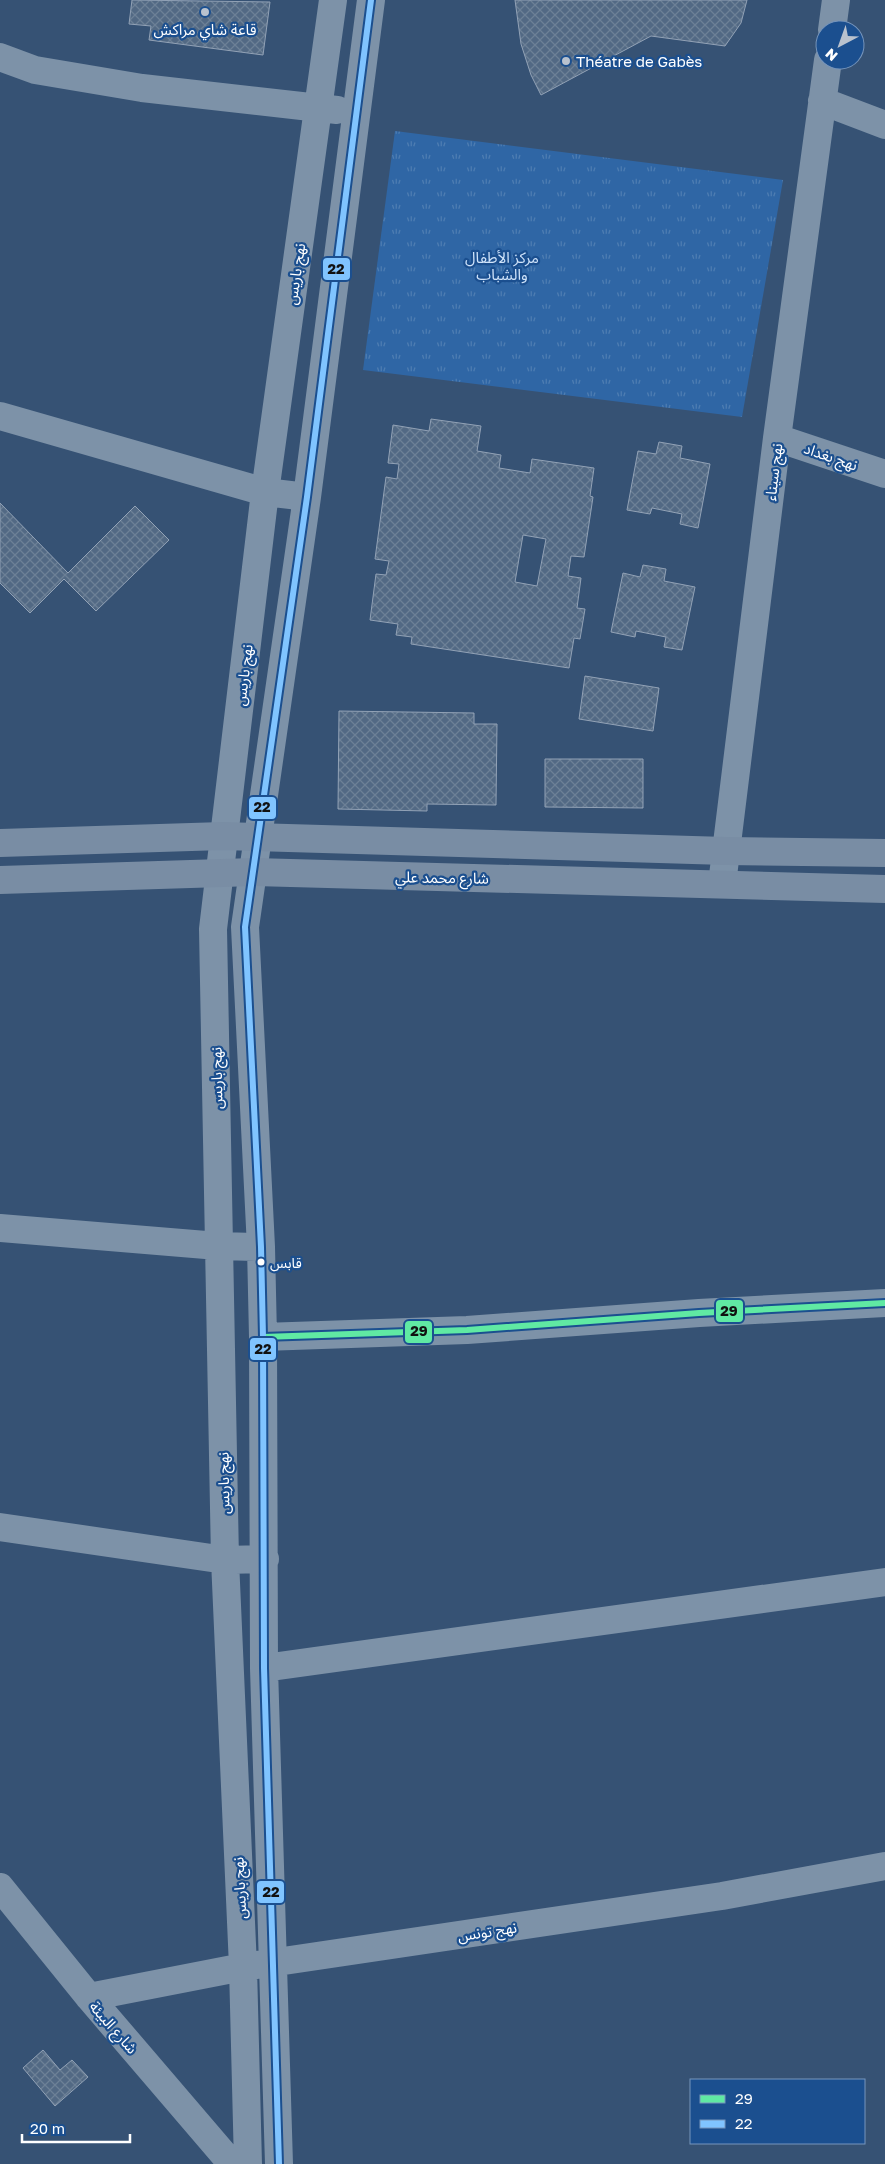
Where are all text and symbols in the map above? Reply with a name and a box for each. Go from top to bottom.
marker: قاعة شاي مراكش [199,6,211,18]
place label: قاعة شاي مراكش [153,20,257,41]
north arrow [815,20,865,70]
text: N [822,45,841,65]
place label: Théatre de Gabès [576,52,702,70]
marker: Théatre de Gabès [560,55,572,67]
street label: نهج باريس [282,242,312,307]
park label: مركز الأطفال والشباب [465,248,539,284]
line badge: 22 [322,257,351,281]
text: 22 [327,260,345,277]
street label: نهج بغداد [800,438,860,477]
street label: نهج سيناء [761,442,789,502]
street label: نهج باريس [230,643,260,707]
line badge: 22 [248,796,277,820]
text: 22 [253,798,271,815]
street label: شارع محمد علي [395,867,489,891]
street label: نهج باريس [206,1047,230,1109]
place label: قابس [270,1254,302,1272]
marker: قابس [256,1257,266,1267]
line badge: 29 [715,1299,744,1323]
text: 29 [720,1302,738,1319]
line badge: 29 [404,1320,433,1344]
text: 29 [410,1322,428,1339]
line badge: 22 [249,1337,277,1361]
text: 22 [254,1340,272,1357]
street label: نهج باريس [213,1452,237,1514]
street label: نهج باريس [228,1856,254,1919]
line badge: 22 [256,1880,285,1904]
text: 22 [262,1883,280,1900]
street label: نهج تونس [456,1917,519,1949]
street label: شارع البيئة [83,1997,142,2060]
legend [690,2079,865,2144]
text: 29 [735,2089,753,2107]
scale bar [22,2112,130,2144]
text: 22 [735,2114,752,2132]
text: 20 m [30,2119,65,2137]

